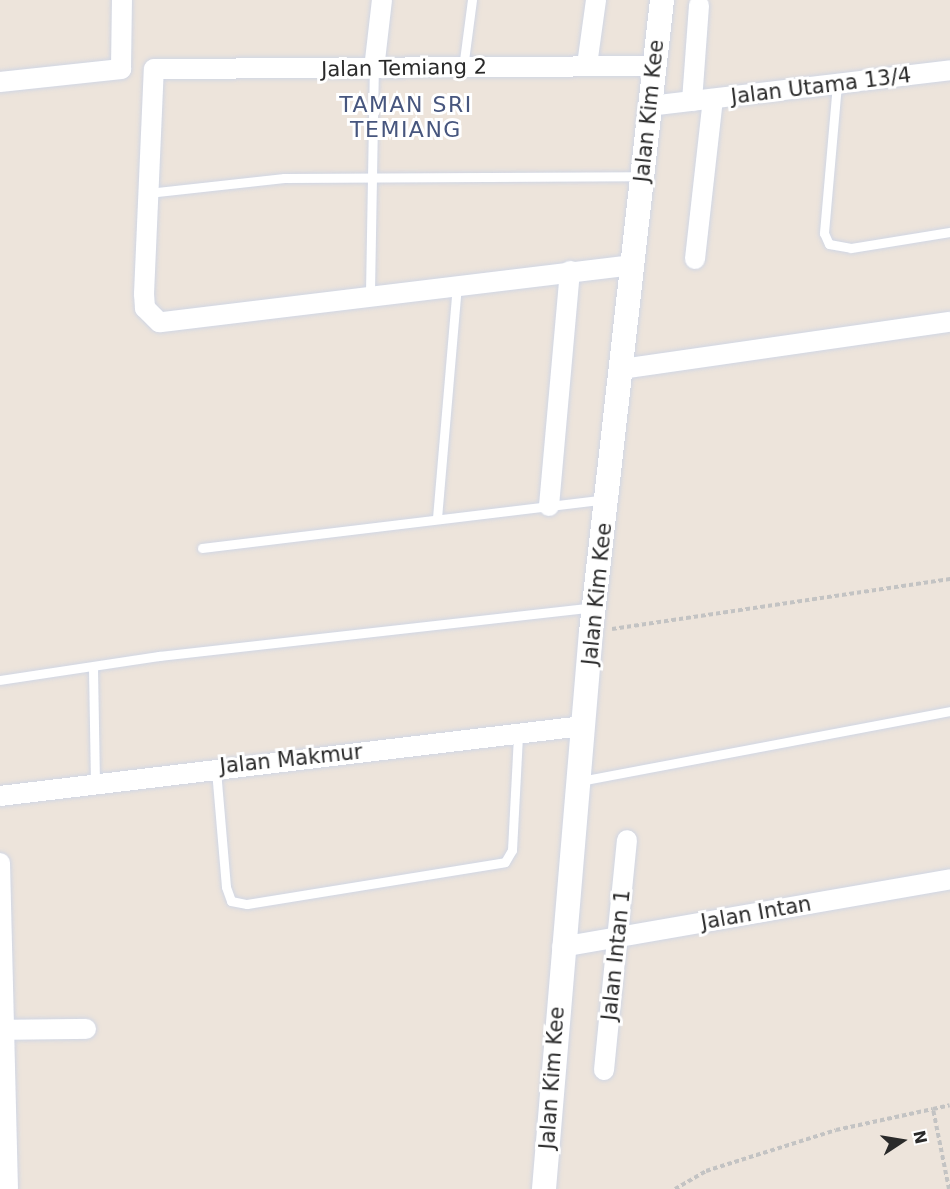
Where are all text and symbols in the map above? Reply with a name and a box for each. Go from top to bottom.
street label: Jalan Kim Kee [629,39,669,183]
street label: Jalan Temiang 2 [321,54,487,82]
street label: Jalan Utama 13/4 [729,62,913,110]
district label: TAMAN SRI TEMIANG [339,91,473,142]
street label: Jalan Kim Kee [577,522,617,666]
street label: Jalan Makmur [218,739,364,779]
street label: Jalan Intan 1 [597,888,635,1022]
street label: Jalan Intan [699,891,813,935]
street label: Jalan Kim Kee [534,1006,570,1150]
north arrow [872,1111,932,1171]
text: N [909,1129,931,1146]

